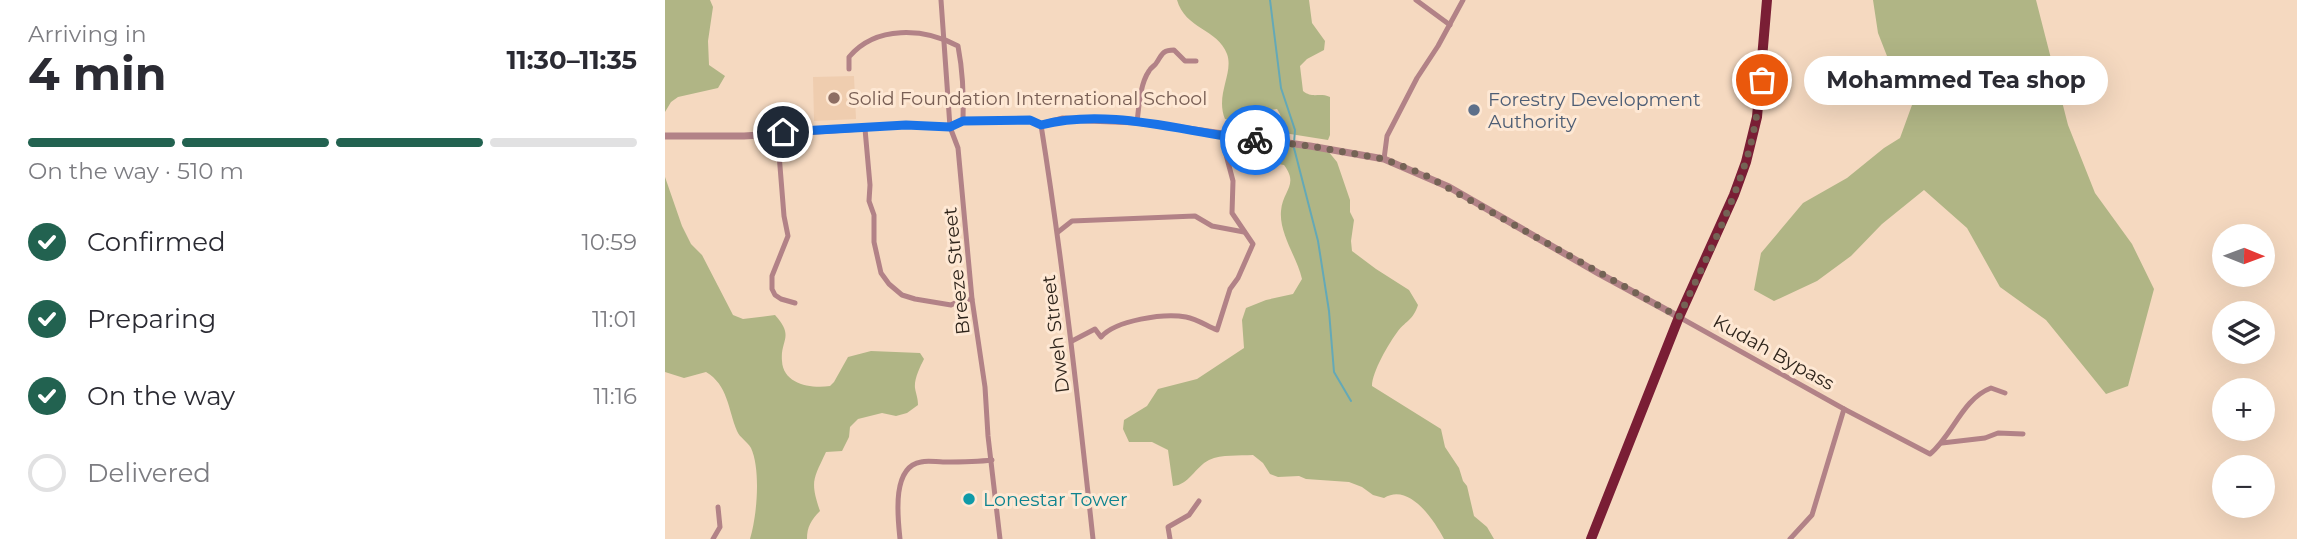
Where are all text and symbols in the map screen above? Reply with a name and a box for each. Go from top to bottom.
text: Arriving in [28,20,147,48]
text: 11:30–11:35 [506,44,637,76]
text: 4 min [28,45,167,102]
pin [1732,50,1792,110]
callout: Mohammed Tea shop [1804,56,2109,104]
icon: bag [1743,61,1781,99]
text: Mohammed Tea shop [1826,66,2086,94]
place label: Solid Foundation International School [848,87,1207,110]
place label: Forestry Development Authority [1488,88,1701,133]
marker: Solid Foundation International School [826,90,842,106]
pin [753,102,813,162]
marker: Forestry Development Authority [1466,102,1482,118]
courier [1220,105,1290,175]
icon: home [764,113,802,151]
icon: bike [1236,121,1274,159]
text: On the way · 510 m [28,157,244,185]
street label: Breeze Street [938,206,975,336]
icon: check [28,223,66,261]
north arrow [2212,224,2275,287]
map controls [2212,224,2275,518]
text: Confirmed [87,226,226,258]
text: 10:59 [582,228,637,256]
street label: Dweh Street [1037,273,1074,394]
icon: check [28,300,66,338]
button: layers [2212,301,2275,364]
text: Preparing [87,303,216,335]
text: 11:01 [592,305,637,333]
street label: Kudah Bypass [1709,310,1838,395]
icon: check [28,377,66,415]
button: + [2212,378,2275,441]
text: On the way [87,380,235,412]
text: 11:16 [593,382,637,410]
button: − [2212,455,2275,518]
text: Delivered [87,457,211,489]
place label: Lonestar Tower [983,488,1128,511]
marker: Lonestar Tower [961,491,977,507]

